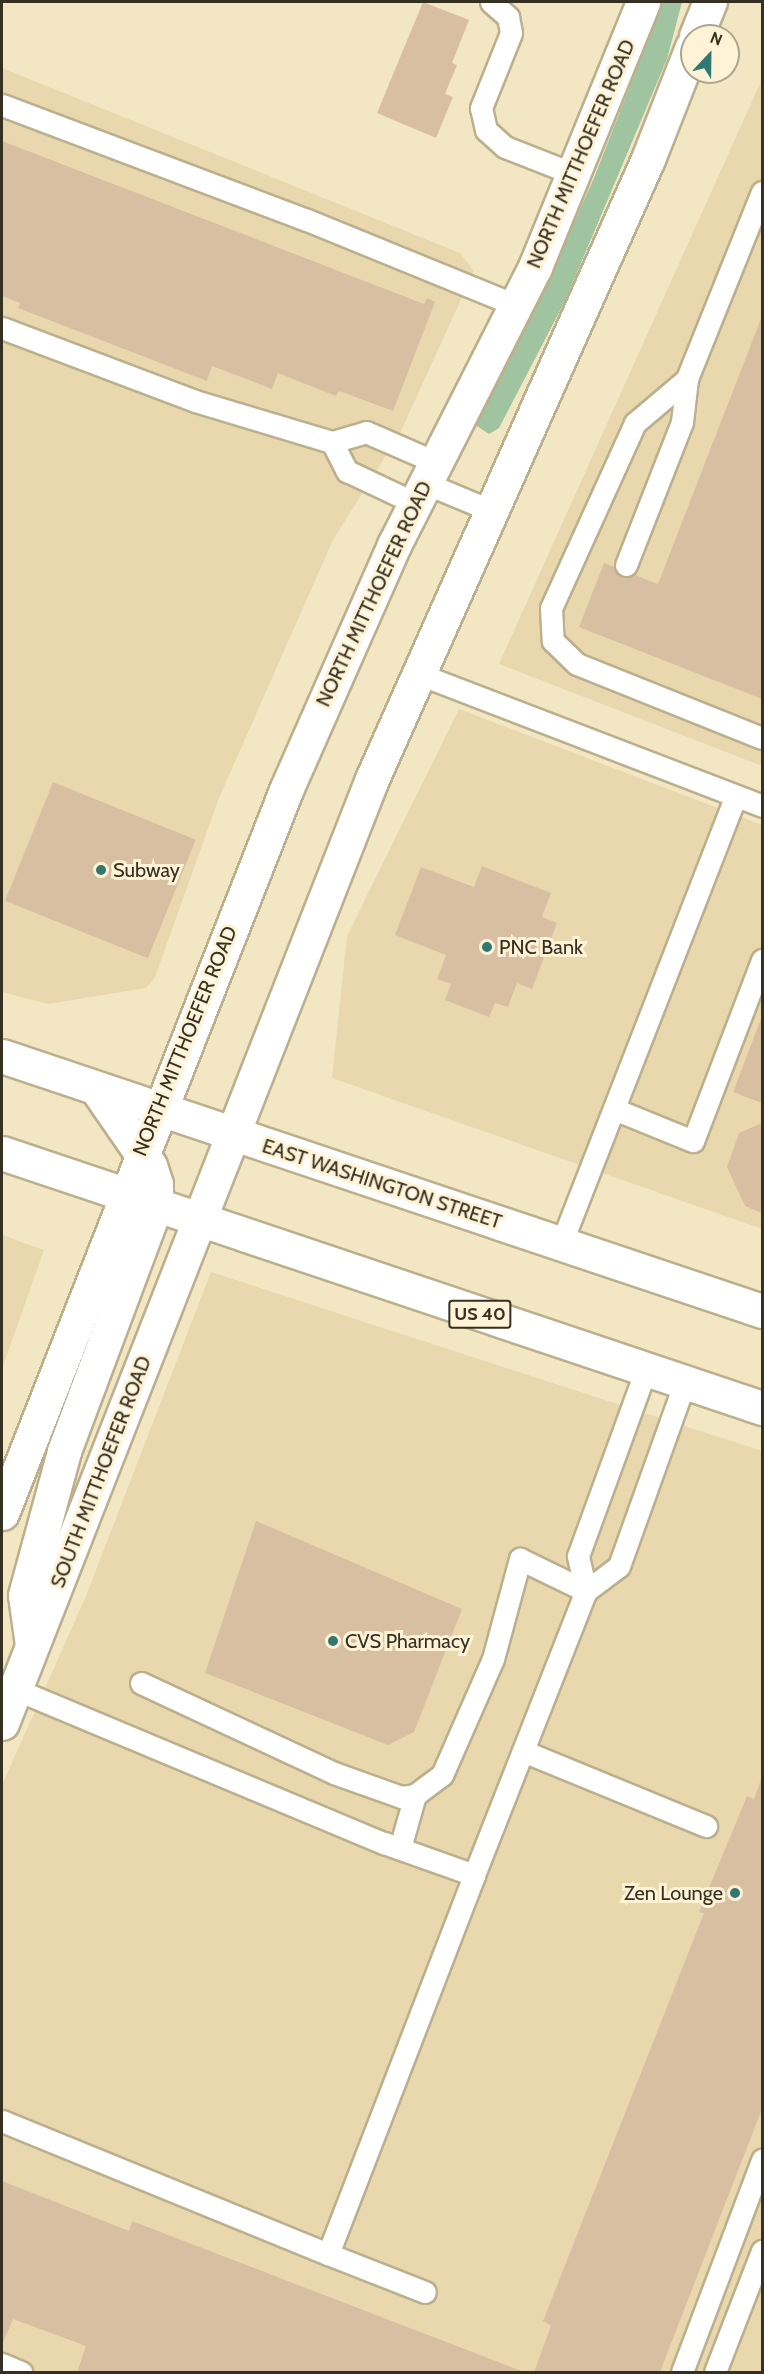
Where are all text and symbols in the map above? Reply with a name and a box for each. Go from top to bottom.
north arrow [680,24,740,84]
text: N [707,28,725,50]
street label: NORTH MITTHOEFER ROAD [522,36,640,272]
street label: NORTH MITTHOEFER ROAD [311,477,437,711]
place label: Subway [113,858,180,882]
marker: Subway [94,863,108,877]
street label: NORTH MITTHOEFER ROAD [128,922,242,1160]
place label: PNC Bank [499,935,583,959]
marker: PNC Bank [480,940,494,954]
street label: EAST WASHINGTON STREET [259,1134,505,1234]
road number: US 40 [447,1299,513,1329]
street label: SOUTH MITTHOEFER ROAD [46,1353,156,1591]
place label: CVS Pharmacy [345,1629,470,1653]
marker: CVS Pharmacy [326,1634,340,1648]
place label: Zen Lounge [624,1881,723,1905]
marker: Zen Lounge [728,1886,742,1900]

